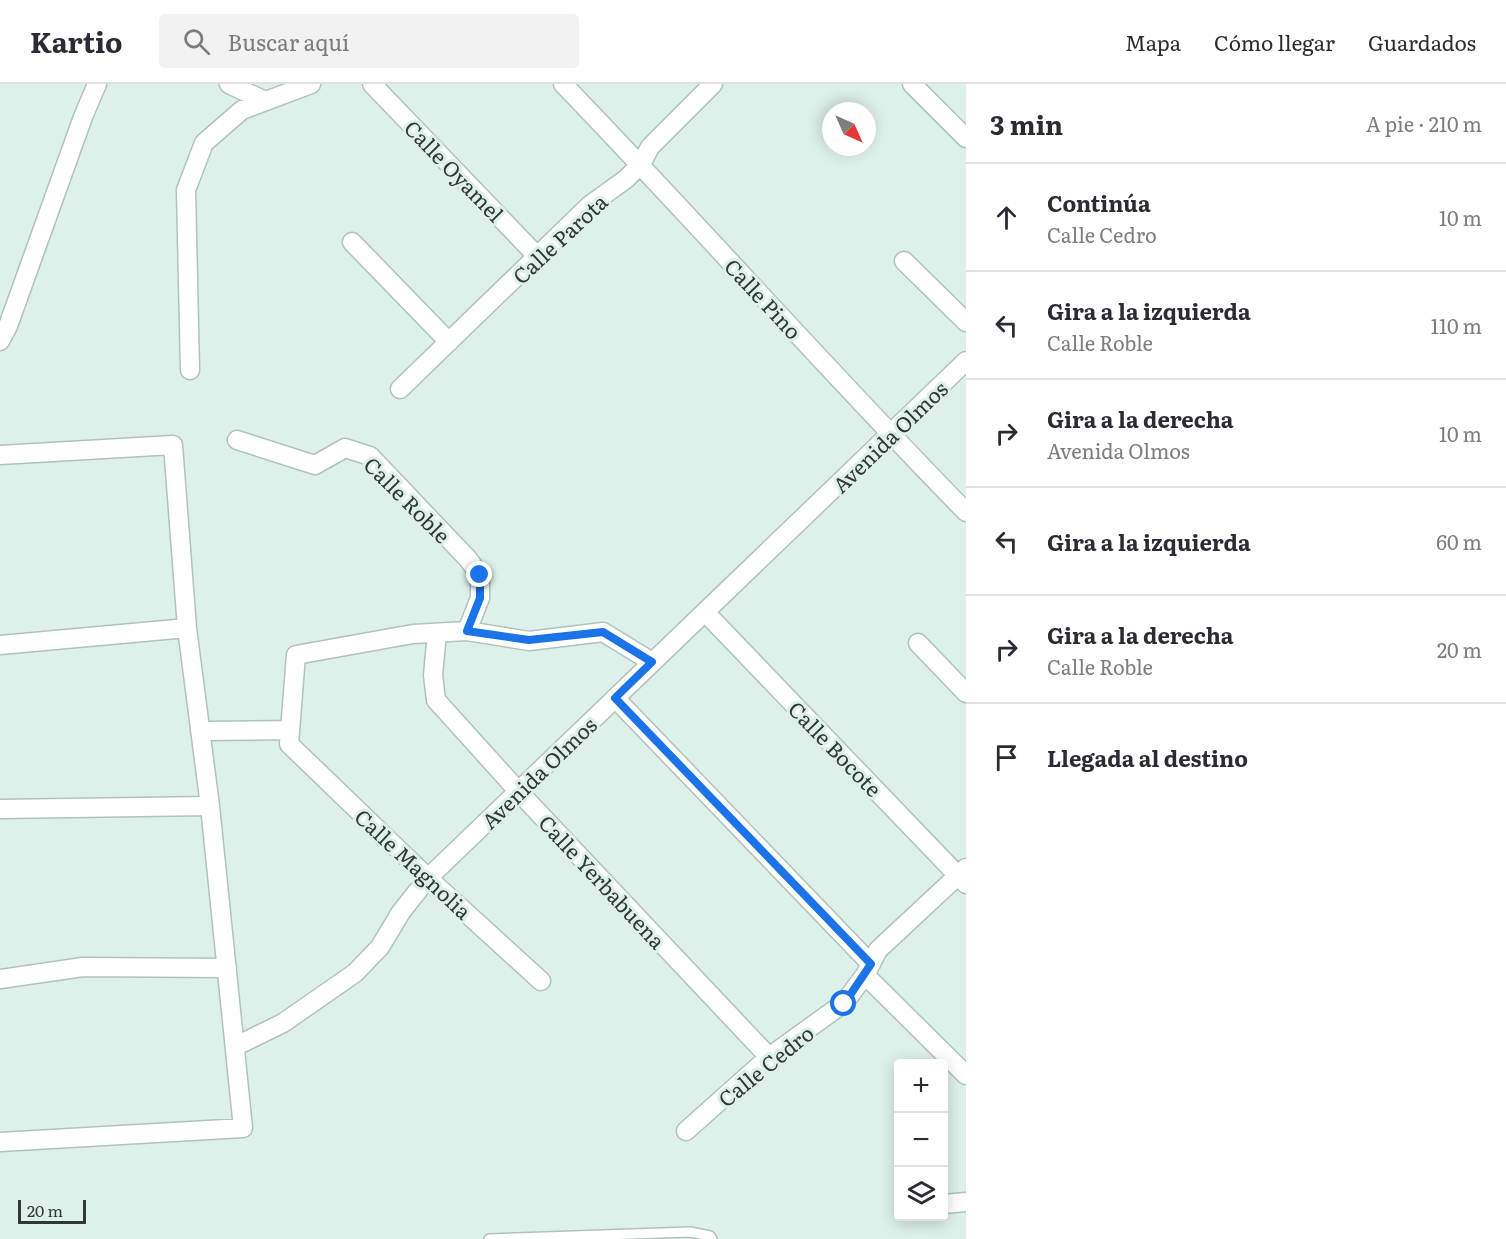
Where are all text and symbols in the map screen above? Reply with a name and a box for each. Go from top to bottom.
search box [159,14,579,68]
text: Kartio [30,20,123,62]
icon: search [180,25,213,58]
text: Buscar aquí [228,25,349,58]
text: Mapa [1125,26,1181,57]
text: Cómo llegar [1214,26,1335,57]
text: Guardados [1368,26,1476,57]
north arrow [822,102,876,156]
text: 3 min [990,104,1063,143]
text: A pie · 210 m [1366,108,1482,138]
street label: Calle Oyamel [398,112,512,228]
street label: Calle Parota [505,185,614,290]
text: Continúa [1047,186,1151,219]
icon: ahead [990,201,1023,234]
text: 10 m [1439,202,1482,232]
text: Calle Cedro [1047,219,1157,249]
street label: Calle Pino [718,251,810,345]
text: Gira a la izquierda [1047,294,1251,327]
icon: left [990,309,1023,342]
text: 110 m [1431,310,1482,340]
text: Calle Roble [1047,327,1153,357]
street label: Avenida Olmos [824,373,954,499]
text: Gira a la derecha [1047,402,1234,435]
icon: right [990,417,1023,450]
text: 10 m [1439,418,1482,448]
text: Avenida Olmos [1047,435,1190,465]
street label: Calle Roble [358,449,458,549]
icon: left [990,525,1023,558]
text: Gira a la izquierda [1047,525,1251,558]
text: 60 m [1436,526,1482,556]
route end [466,561,492,587]
text: Gira a la derecha [1047,618,1234,651]
icon: right [990,633,1023,666]
text: 20 m [1437,634,1482,664]
text: Calle Roble [1047,651,1153,681]
street label: Calle Bocote [782,693,890,803]
street label: Avenida Olmos [473,709,603,835]
icon: arrive [990,741,1023,774]
text: Llegada al destino [1047,741,1248,774]
street label: Calle Magnolia [349,801,480,926]
street label: Calle Yerbabuena [533,807,674,955]
route start [830,990,856,1016]
street label: Calle Cedro [711,1017,819,1113]
map controls [894,1059,948,1221]
button: + [894,1059,948,1113]
button: − [894,1113,948,1167]
button: layers [894,1167,948,1221]
scale bar [18,1197,86,1224]
text: 20 m [27,1198,63,1222]

